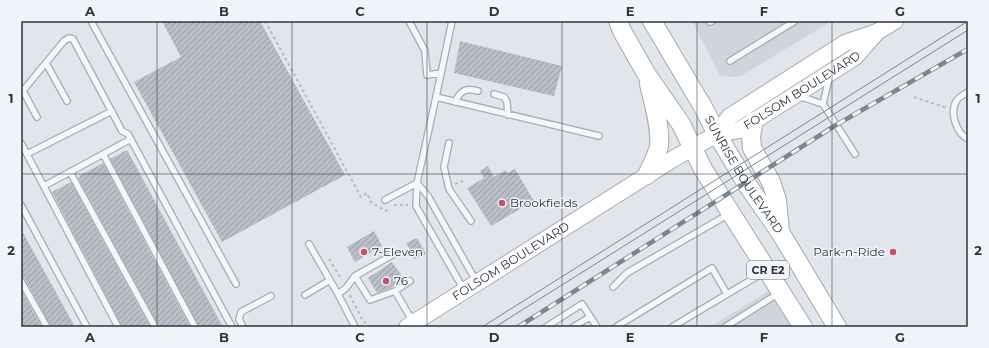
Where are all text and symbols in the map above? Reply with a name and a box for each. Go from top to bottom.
text: A [84,3,96,19]
text: B [219,3,229,19]
text: C [355,3,365,19]
text: D [489,3,500,19]
text: E [626,3,635,19]
text: F [760,3,768,19]
text: G [895,3,905,19]
street label: FOLSOM BOULEVARD [741,48,864,133]
text: 1 [8,90,14,106]
text: 1 [975,90,981,106]
street label: SUNRISE BOULEVARD [702,113,787,236]
place label: Brookfields [510,195,578,210]
marker: Brookfields [497,198,507,208]
street label: FOLSOM BOULEVARD [449,218,572,303]
text: 2 [7,242,15,258]
text: 2 [974,242,982,258]
place label: 7-Eleven [372,244,423,259]
place label: Park-n-Ride [813,244,885,259]
marker: 7-Eleven [359,247,369,257]
marker: Park-n-Ride [888,247,898,257]
road number: CR E2 [747,261,789,279]
place label: 76 [394,273,408,288]
marker: 76 [381,276,391,286]
text: A [84,329,96,345]
text: B [219,329,229,345]
text: C [355,329,365,345]
text: D [489,329,500,345]
text: E [626,329,635,345]
text: F [760,329,768,345]
text: G [895,329,905,345]

